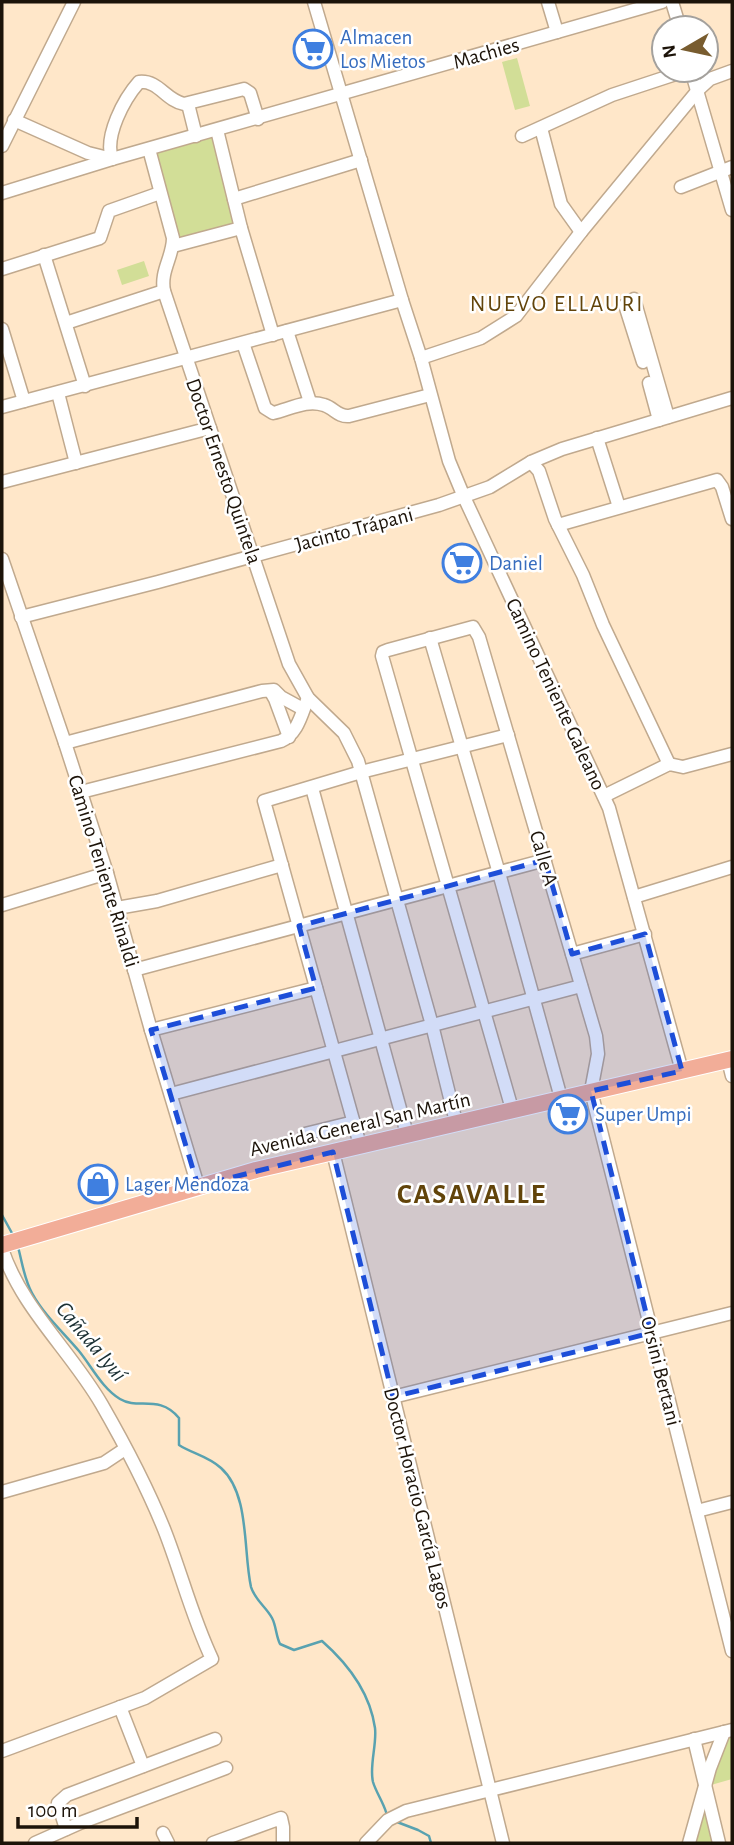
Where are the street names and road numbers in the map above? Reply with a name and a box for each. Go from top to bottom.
street label: Machies [451,34,522,73]
street label: Doctor Ernesto Quintela [182,376,265,567]
street label: Jacinto Trápani [293,504,415,555]
street label: Camino Teniente Galeano [502,595,609,793]
street label: Camino Teniente Rinaldi [64,772,143,970]
street label: Calle A [526,828,561,888]
street label: Avenida General San Martín [248,1089,472,1160]
street label: Orsini Bertani [637,1314,684,1428]
street label: Doctor Horacio García Lagos [380,1385,455,1611]

